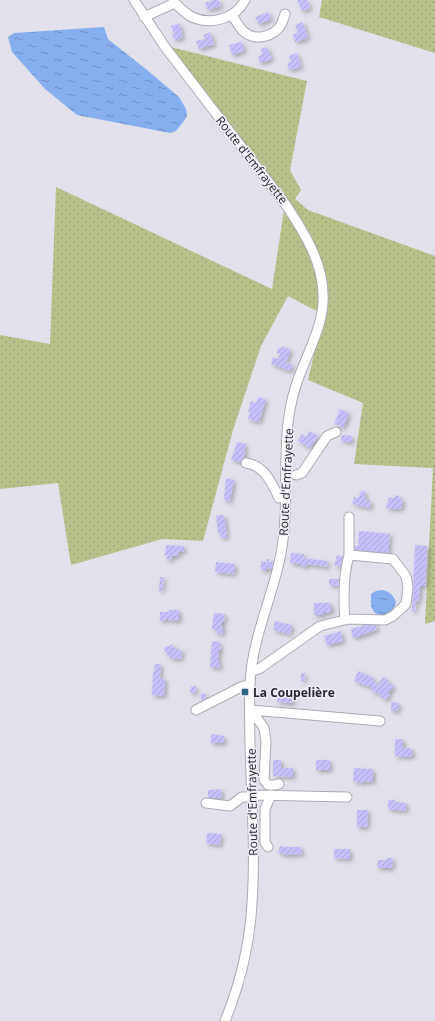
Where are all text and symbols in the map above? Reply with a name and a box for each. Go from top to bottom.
street label: Route d'Emfrayette [212,112,292,208]
street label: Route d'Emfrayette [275,428,297,536]
place label: La Coupelière [253,684,335,701]
marker: La Coupelière [240,687,250,697]
street label: Route d'Emfrayette [243,748,261,856]

